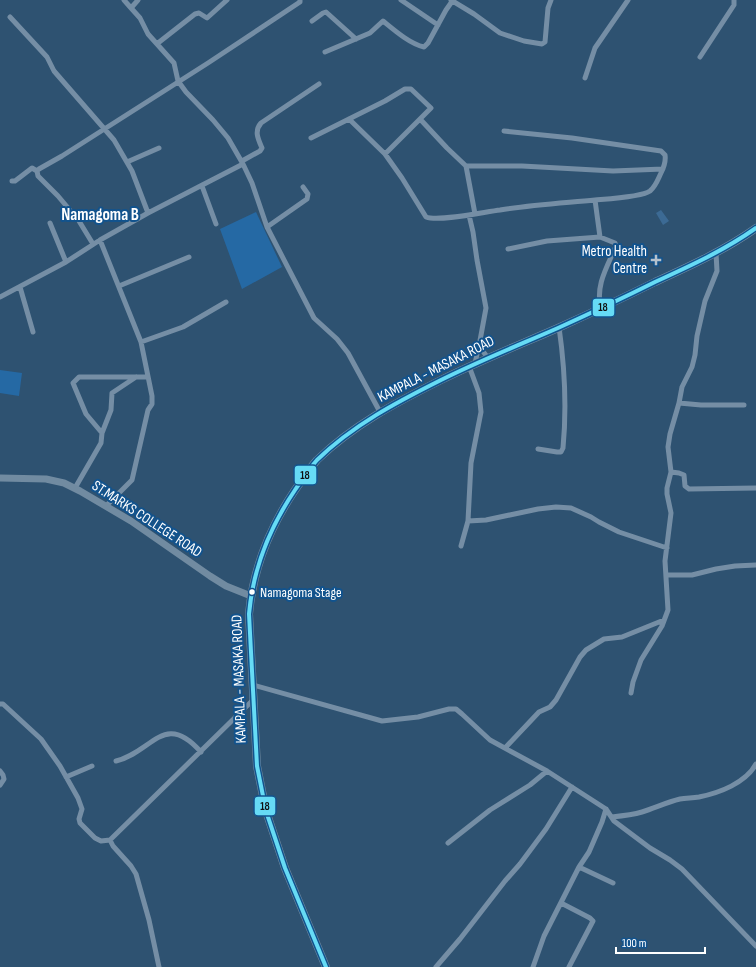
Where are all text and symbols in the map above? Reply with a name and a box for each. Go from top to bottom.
district label: Namagoma B [61,205,139,225]
place label: Metro Health Centre [582,242,647,278]
marker: Metro Health Centre [650,254,662,266]
line badge: 18 [592,298,615,317]
text: 18 [598,301,608,314]
street label: KAMPALA - MASAKA ROAD [374,331,498,407]
line badge: 18 [294,465,317,485]
text: 18 [300,469,310,482]
street label: ST.MARKS COLLEGE ROAD [88,476,206,562]
place label: Namagoma Stage [260,584,342,601]
marker: Namagoma Stage [247,587,257,597]
street label: KAMPALA - MASAKA ROAD [227,614,251,744]
line badge: 18 [254,796,276,816]
text: 18 [260,800,270,813]
scale bar [616,929,705,955]
text: 100 m [622,936,647,951]

